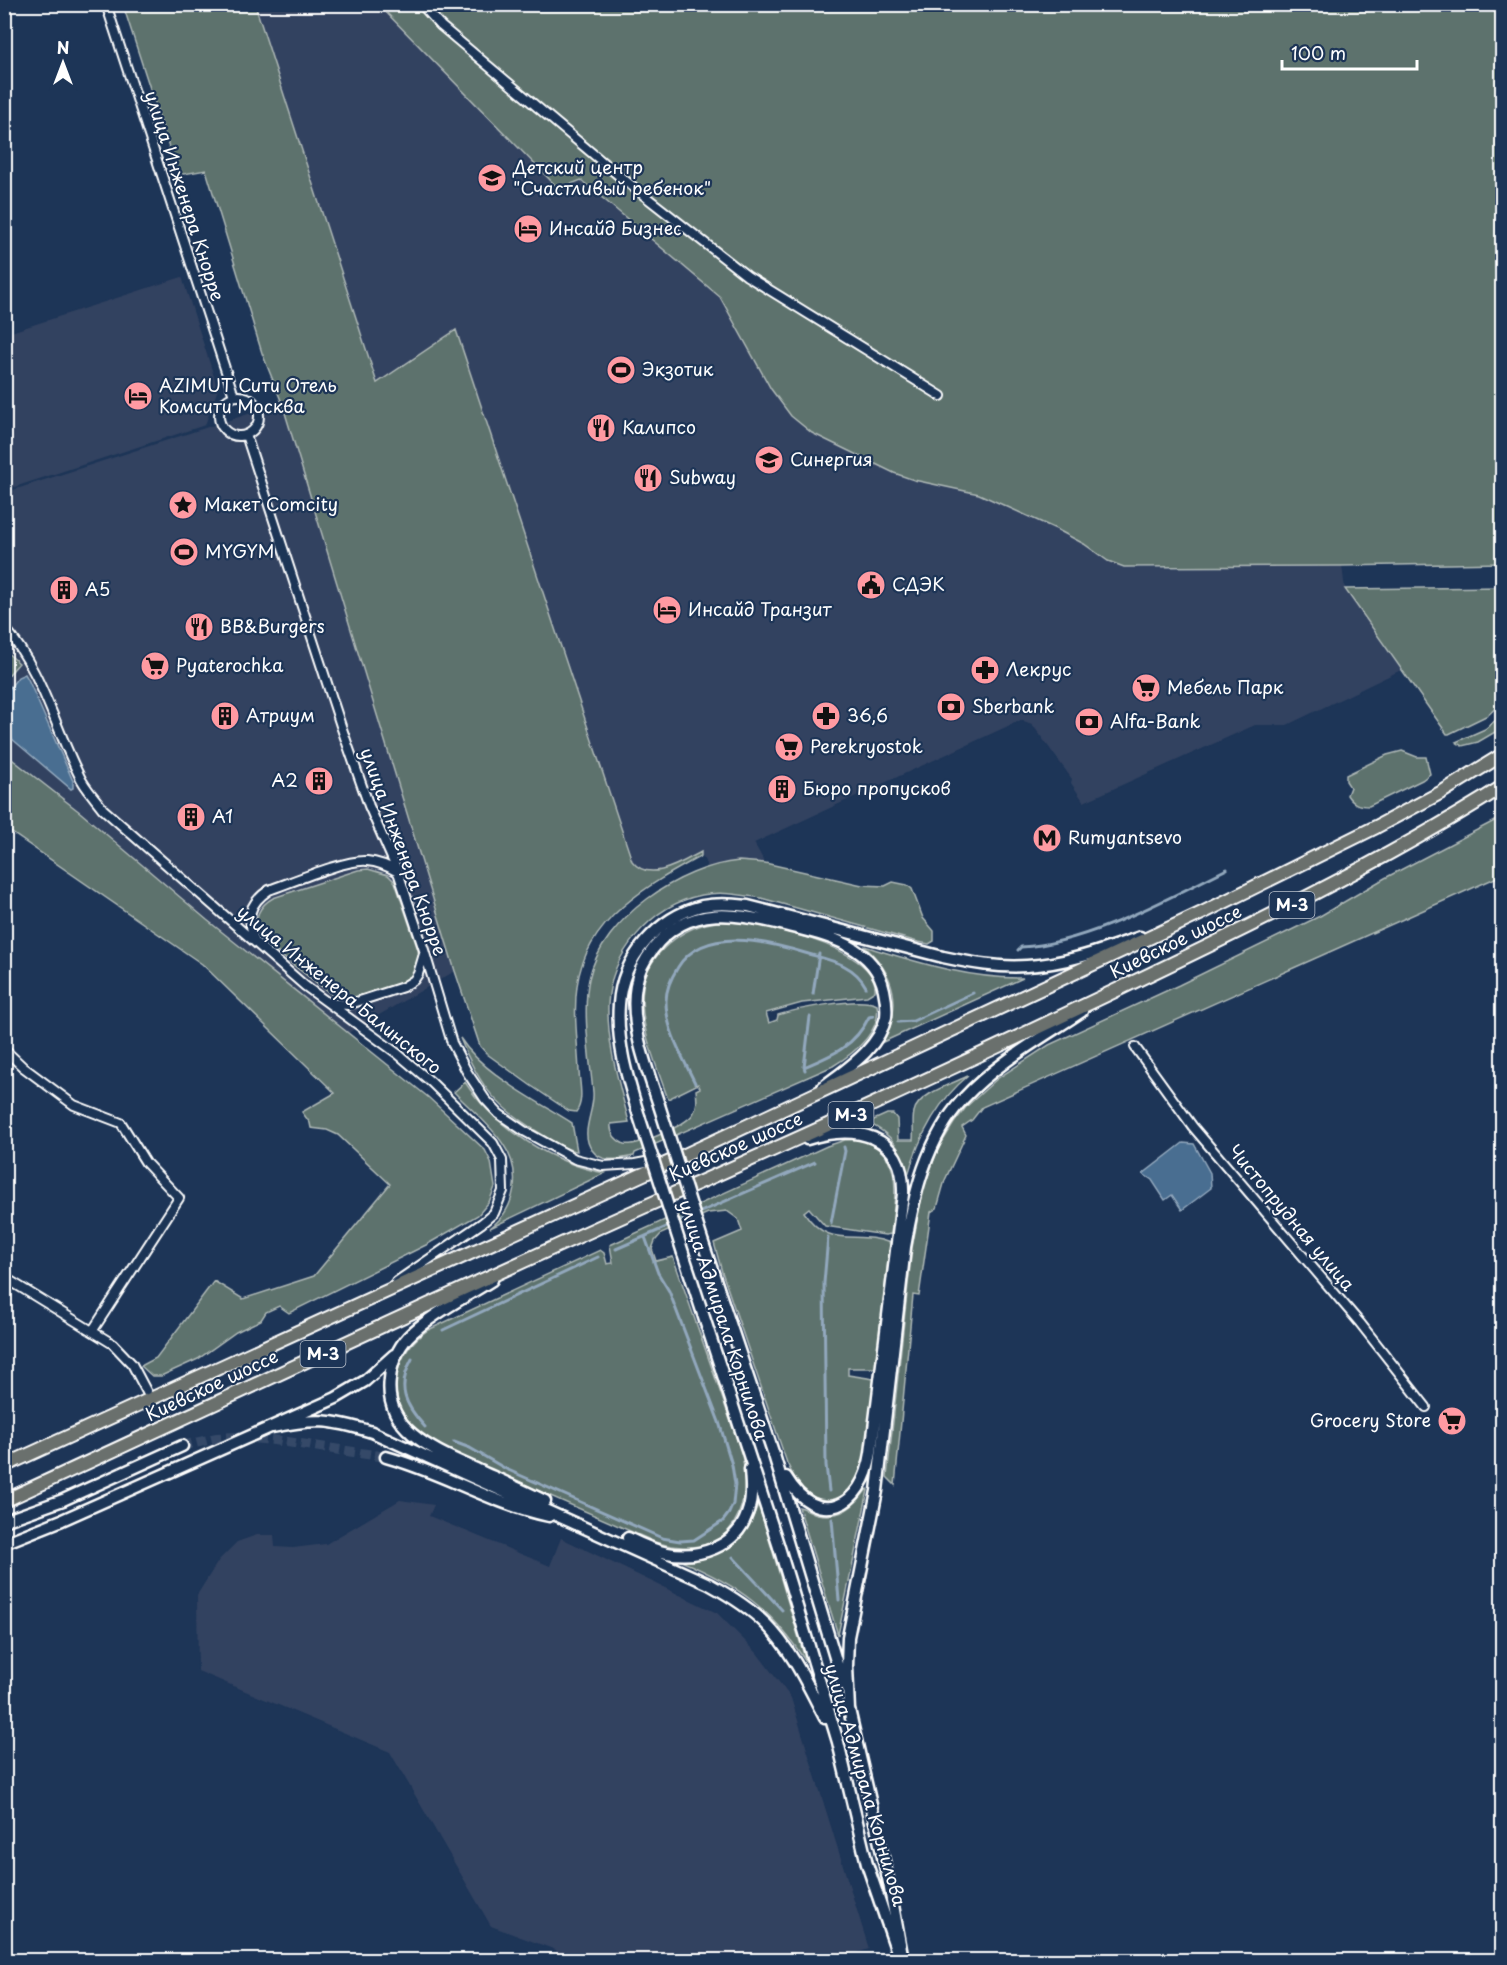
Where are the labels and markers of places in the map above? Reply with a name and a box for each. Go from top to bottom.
place label: Детский центр "Счастливый ребенок" [512,153,711,201]
school or university icon: Детский центр "Счастливый ребенок" [476,162,508,194]
hotel icon: Инсайд Бизнес [512,213,544,245]
place label: Инсайд Бизнес [549,214,682,241]
sports icon: Экзотик [605,354,637,386]
place label: Экзотик [642,355,714,382]
place label: AZIMUT Сити Отель Комсити Москва [159,371,337,419]
hotel icon: AZIMUT Сити Отель Комсити Москва [122,380,154,412]
restaurant icon: Калипсо [585,412,617,444]
place label: Калипсо [622,413,696,440]
school or university icon: Синергия [753,444,785,476]
place label: Синергия [790,445,873,472]
restaurant icon: Subway [632,462,664,494]
place label: Subway [669,463,736,490]
place icon: Макет Comcity [167,489,199,521]
place label: Макет Comcity [204,490,338,517]
sports icon: MYGYM [168,536,200,568]
place label: MYGYM [205,537,274,564]
public building icon: СДЭК [855,569,887,601]
place label: СДЭК [892,570,945,597]
building icon: А5 [48,574,80,606]
place label: А5 [85,575,110,602]
hotel icon: Инсайд Транзит [651,594,683,626]
place label: Инсайд Транзит [688,595,833,622]
restaurant icon: BB&Burgers [183,611,215,643]
place label: BB&Burgers [220,612,325,639]
supermarket icon: Pyaterochka [139,650,171,682]
place label: Pyaterochka [176,651,284,678]
pharmacy icon: Лекрус [969,654,1001,686]
place label: Лекрус [1006,655,1072,682]
supermarket icon: Мебель Парк [1130,672,1162,704]
place label: Мебель Парк [1167,673,1284,700]
bank icon: Sberbank [935,691,967,723]
place label: Sberbank [972,692,1055,719]
building icon: Атриум [209,700,241,732]
pharmacy icon: 36,6 [810,700,842,732]
place label: Атриум [246,701,315,728]
place label: 36,6 [847,701,888,728]
bank icon: Alfa-Bank [1073,706,1105,738]
place label: Alfa-Bank [1110,707,1201,734]
supermarket icon: Perekryostok [773,731,805,763]
place label: Perekryostok [810,732,923,759]
building icon: А2 [303,765,335,797]
place label: А2 [271,766,298,793]
building icon: Бюро пропусков [766,773,798,805]
place label: Бюро пропусков [803,774,951,801]
building icon: А1 [175,801,207,833]
place label: А1 [212,802,233,829]
metro station icon: Rumyantsevo [1031,822,1063,854]
place label: Rumyantsevo [1068,823,1182,850]
supermarket icon: Grocery Store [1436,1405,1468,1437]
place label: Grocery Store [1310,1406,1431,1433]

